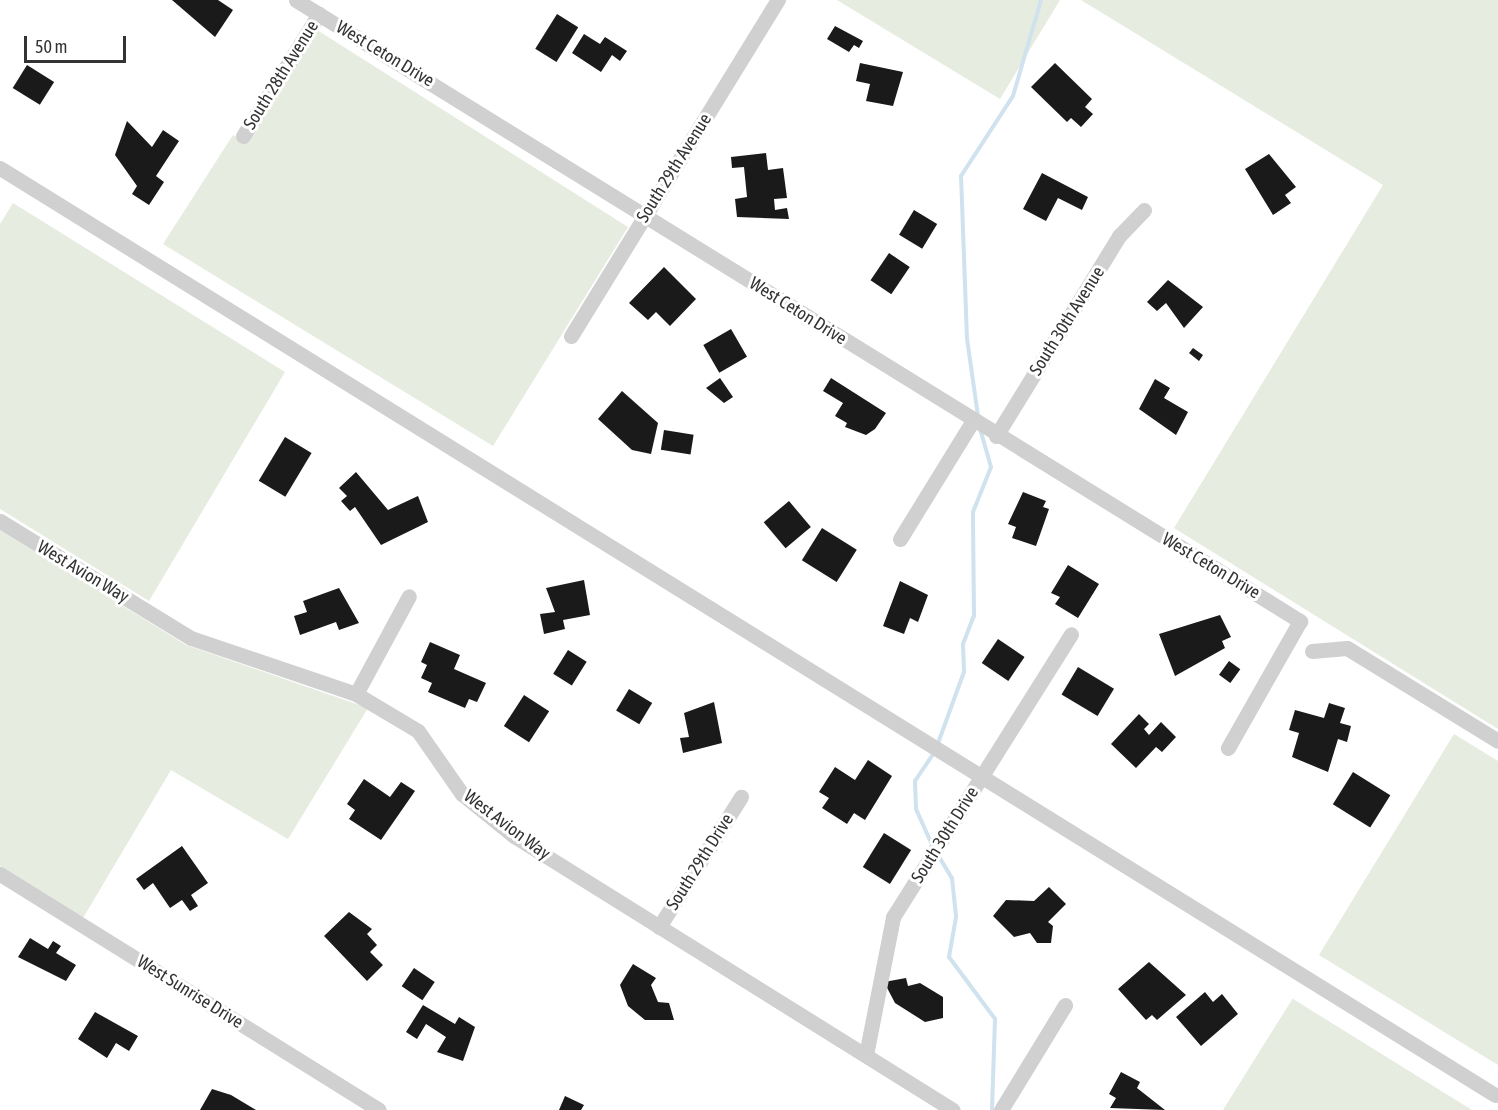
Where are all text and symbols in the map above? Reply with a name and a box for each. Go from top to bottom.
street label: West Ceton Drive [332,16,438,92]
street label: South 28th Avenue [239,17,323,133]
scale bar [27,24,129,62]
text: 50 m [35,36,67,57]
street label: South 29th Avenue [632,110,716,226]
street label: South 30th Avenue [1025,263,1109,379]
street label: West Ceton Drive [745,273,851,349]
street label: West Ceton Drive [1158,528,1264,604]
street label: West Avion Way [33,536,133,608]
street label: South 30th Drive [907,783,983,887]
street label: West Avion Way [459,785,555,865]
street label: South 29th Drive [662,810,738,914]
street label: West Sunrise Drive [133,951,247,1033]

